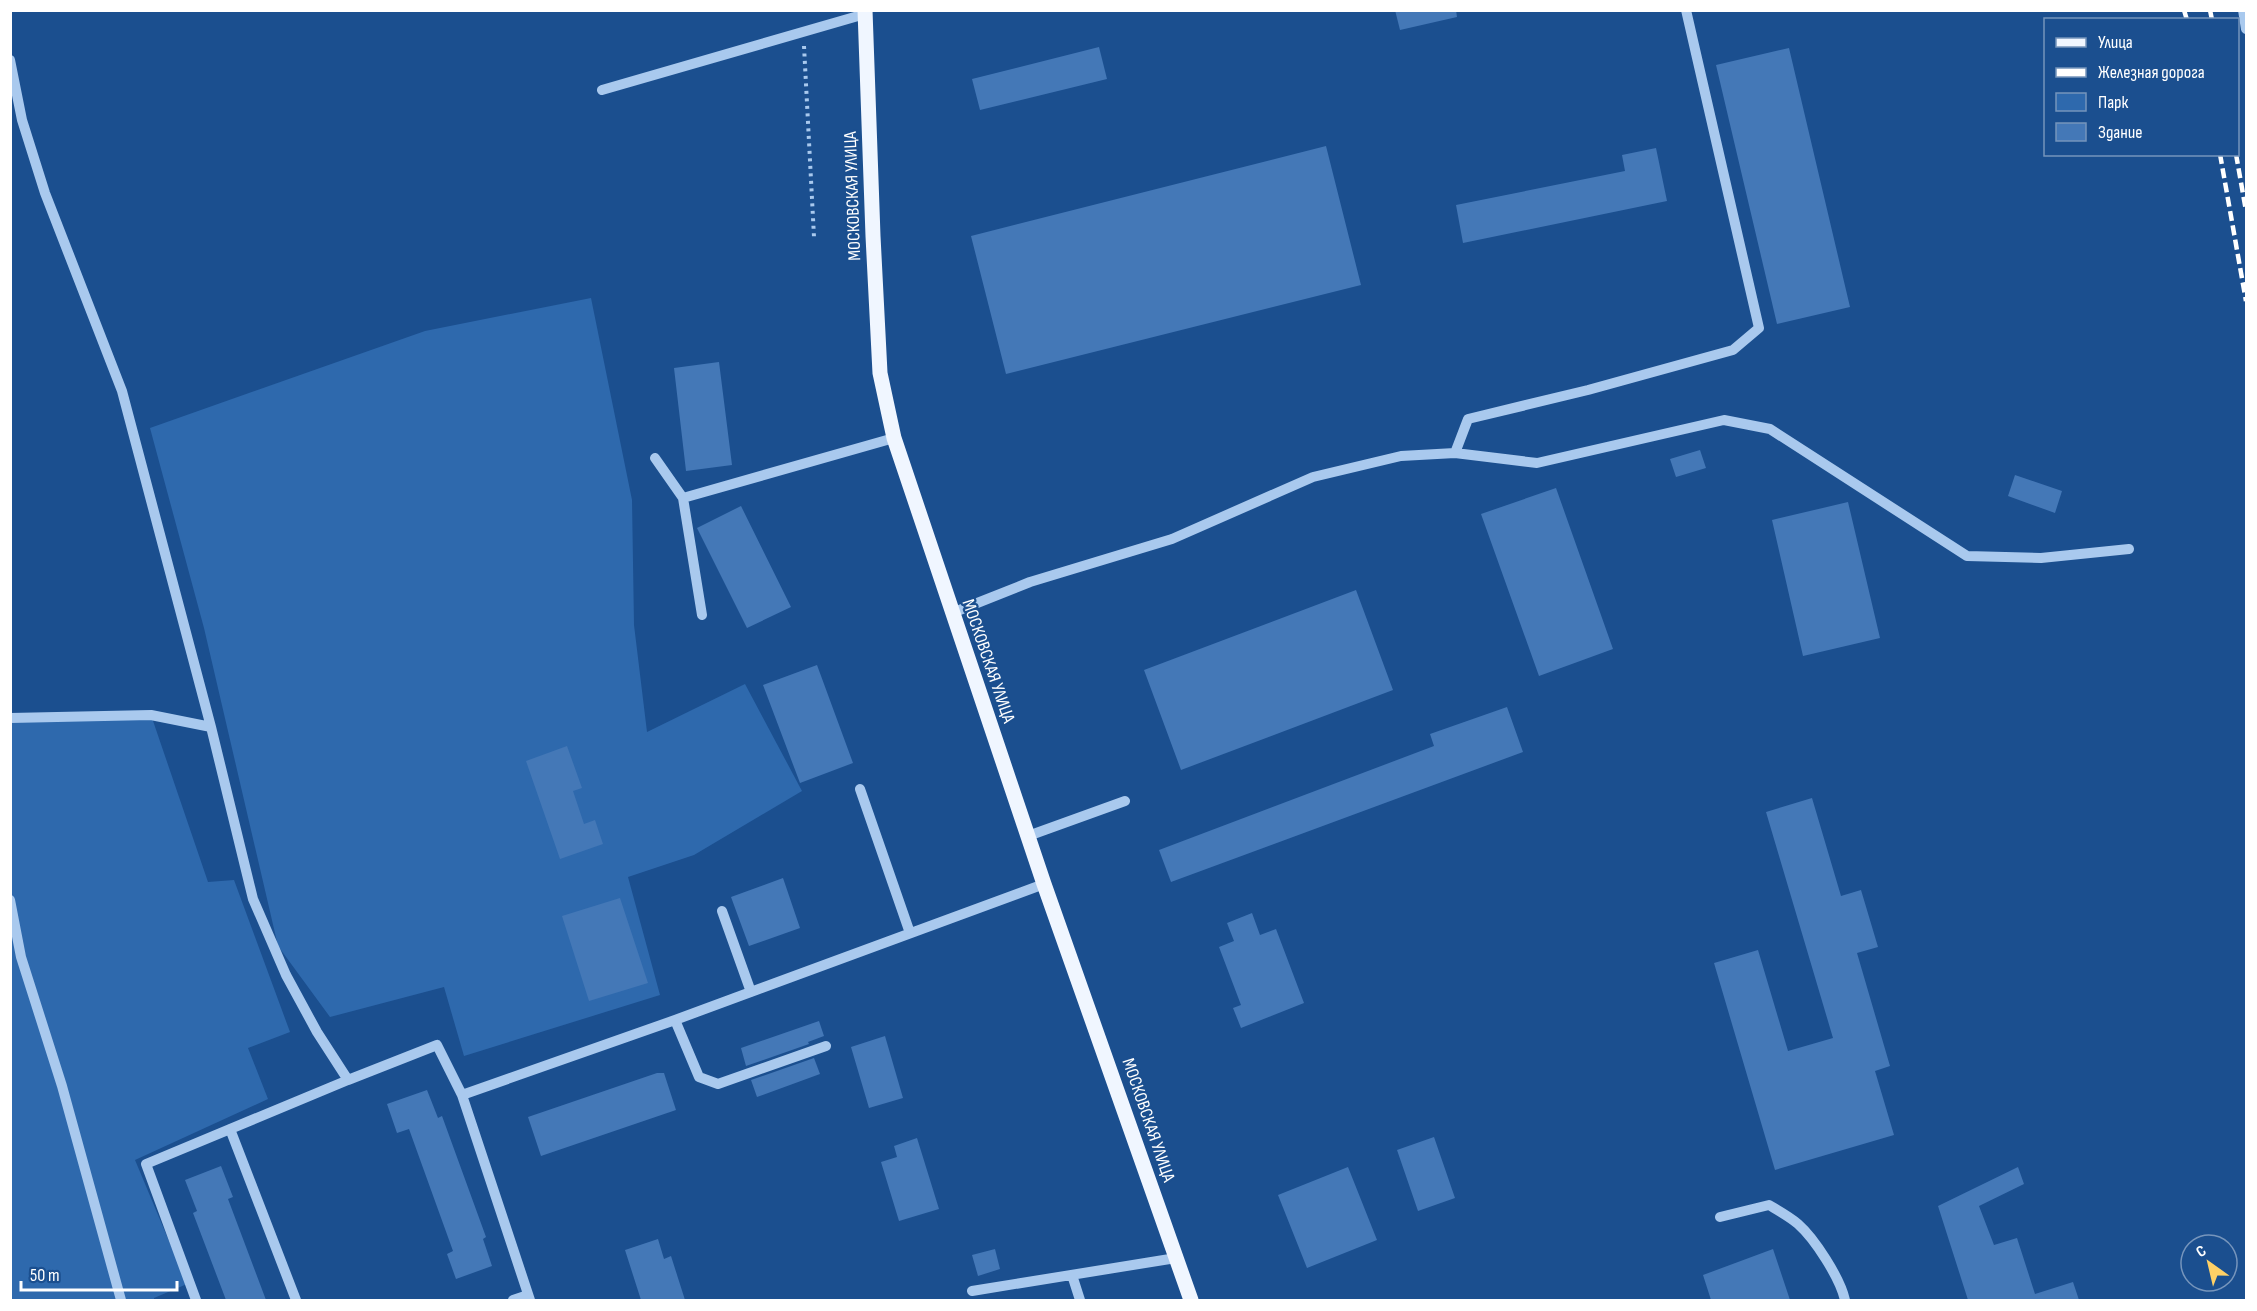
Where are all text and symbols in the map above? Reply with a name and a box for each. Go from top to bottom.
legend [2044,18,2239,156]
text: Улица [2098,32,2133,53]
text: Железная дорога [2098,62,2205,83]
text: Парк [2098,92,2129,113]
text: Здание [2098,122,2143,143]
street label: МОСКОВСКАЯ УЛИЦА [840,131,865,261]
street label: МОСКОВСКАЯ УЛИЦА [958,597,1020,726]
street label: МОСКОВСКАЯ УЛИЦА [1118,1056,1180,1185]
north arrow [2179,1233,2239,1293]
text: С [2193,1242,2210,1262]
scale bar [21,1254,177,1292]
text: 50 m [30,1265,60,1286]

